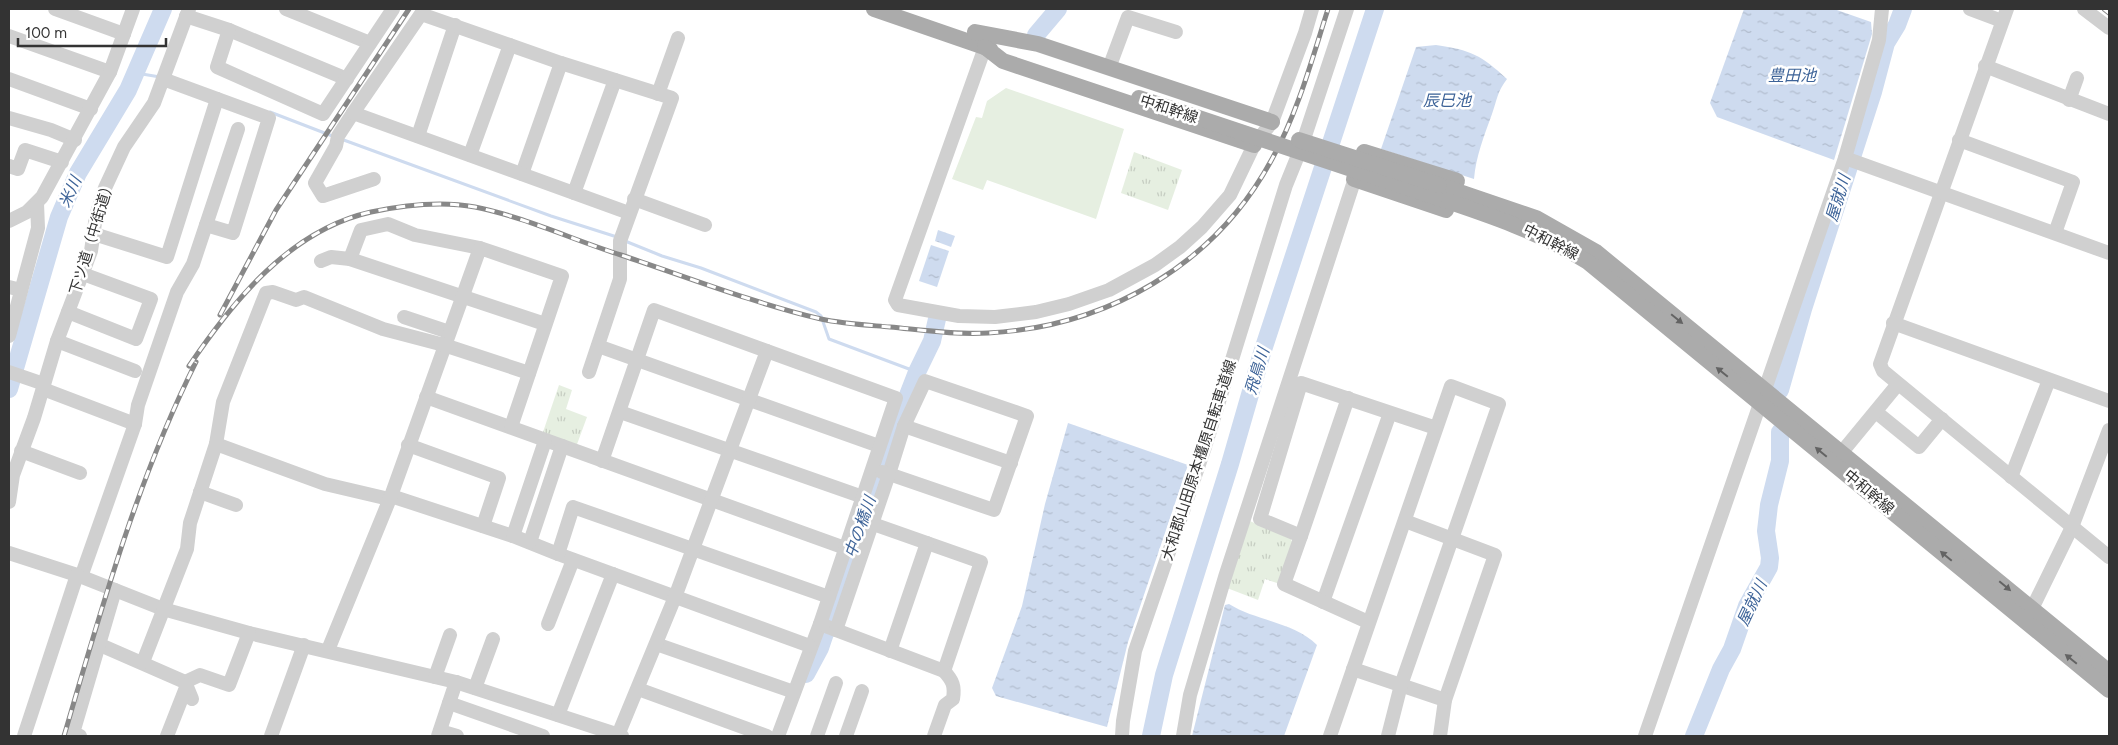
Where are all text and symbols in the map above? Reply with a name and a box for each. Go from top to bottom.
scale bar [18,15,165,47]
text: 100 m [25,24,67,42]
water label: 豊田池 [1768,66,1818,85]
street label: 中和幹線 [1138,91,1200,127]
water label: 辰巳池 [1423,91,1473,110]
water label: 屋就川 [1822,170,1855,224]
water label: 米川 [55,172,86,210]
street label: 下ツ道（中街道） [66,177,118,297]
street label: 中和幹線 [1520,220,1582,264]
one-way arrow [1670,313,1683,324]
water label: 飛鳥川 [1241,343,1274,397]
street label: 大和郡山田原本橿原自転車道線 [1158,357,1240,563]
one-way arrow [1715,366,1728,377]
one-way arrow [1815,447,1828,458]
street label: 中和幹線 [1840,466,1898,518]
water label: 中の橋川 [841,492,880,560]
one-way arrow [1940,550,1953,561]
water label: 屋就川 [1733,575,1772,629]
one-way arrow [1999,580,2011,591]
one-way arrow [2065,654,2078,665]

